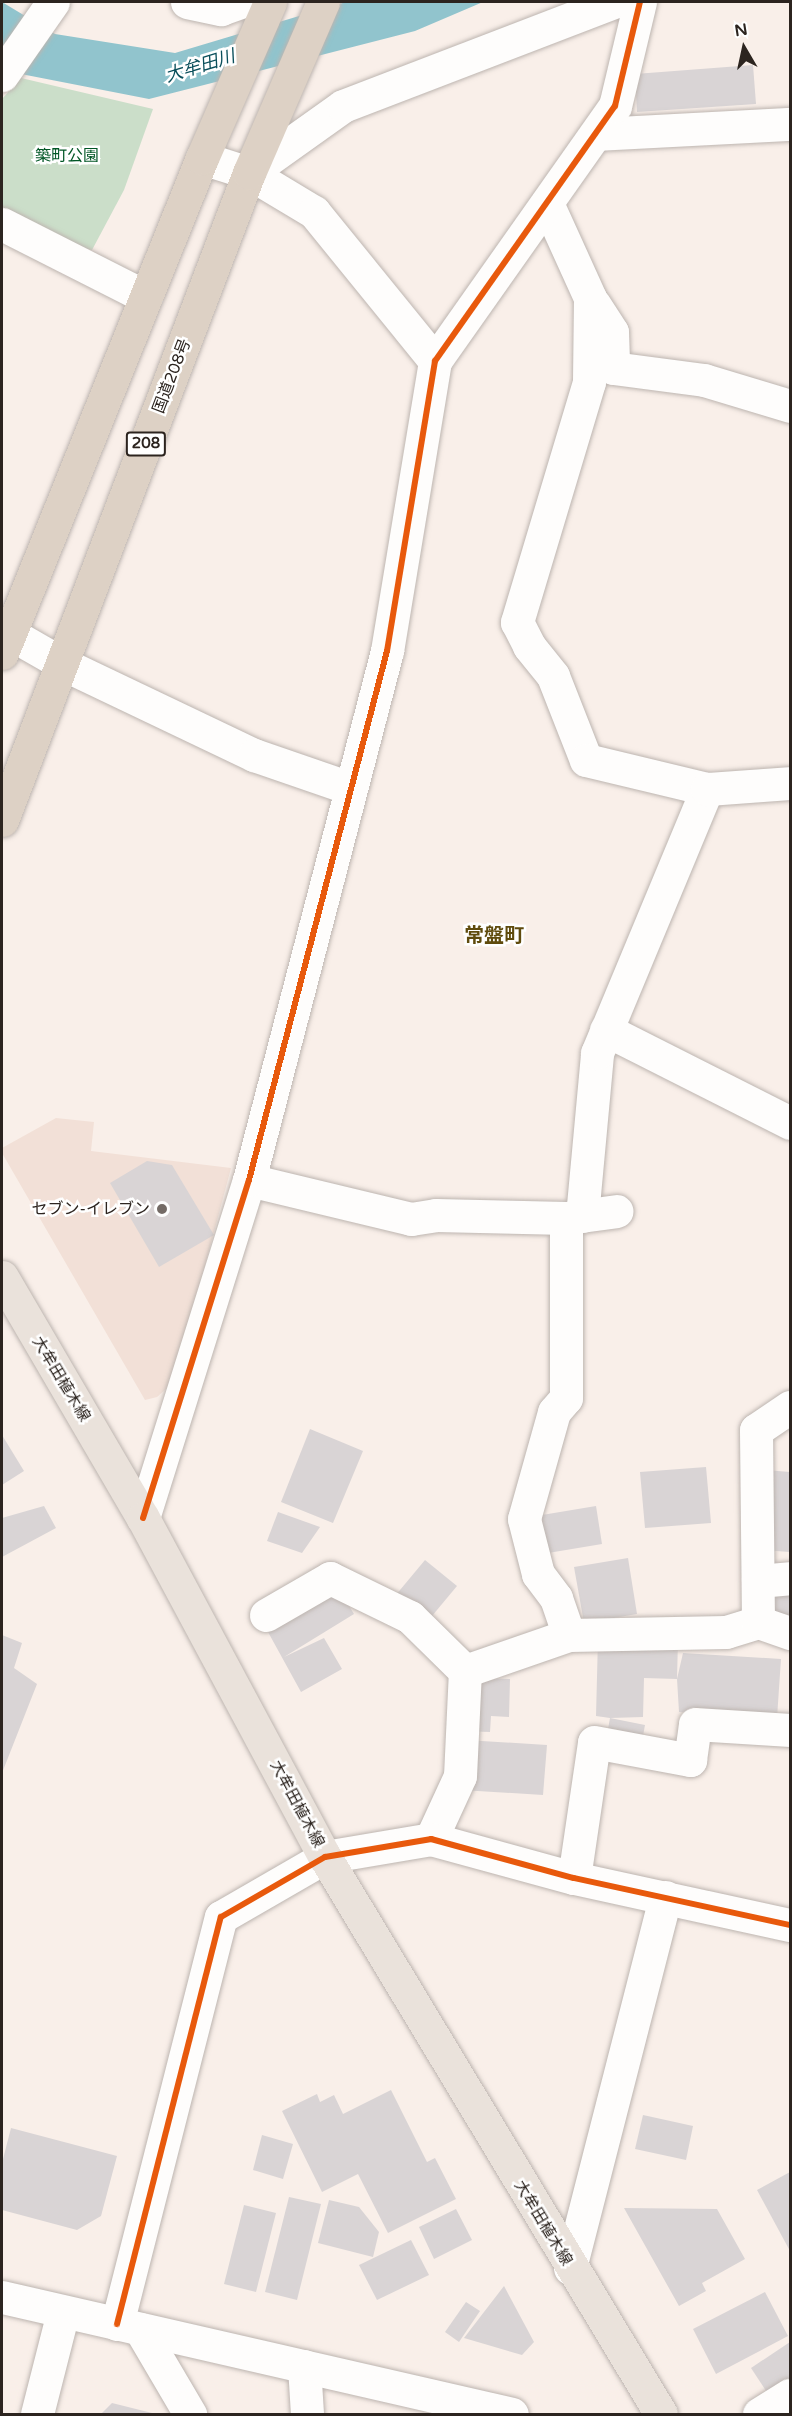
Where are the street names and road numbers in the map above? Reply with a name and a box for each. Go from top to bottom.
street label: 国道208号 [149,336,195,416]
road number: 208 [125,432,167,456]
street label: 大牟田植木線 [28,1333,94,1425]
street label: 大牟田植木線 [266,1757,328,1851]
street label: 大牟田植木線 [510,2177,576,2269]

